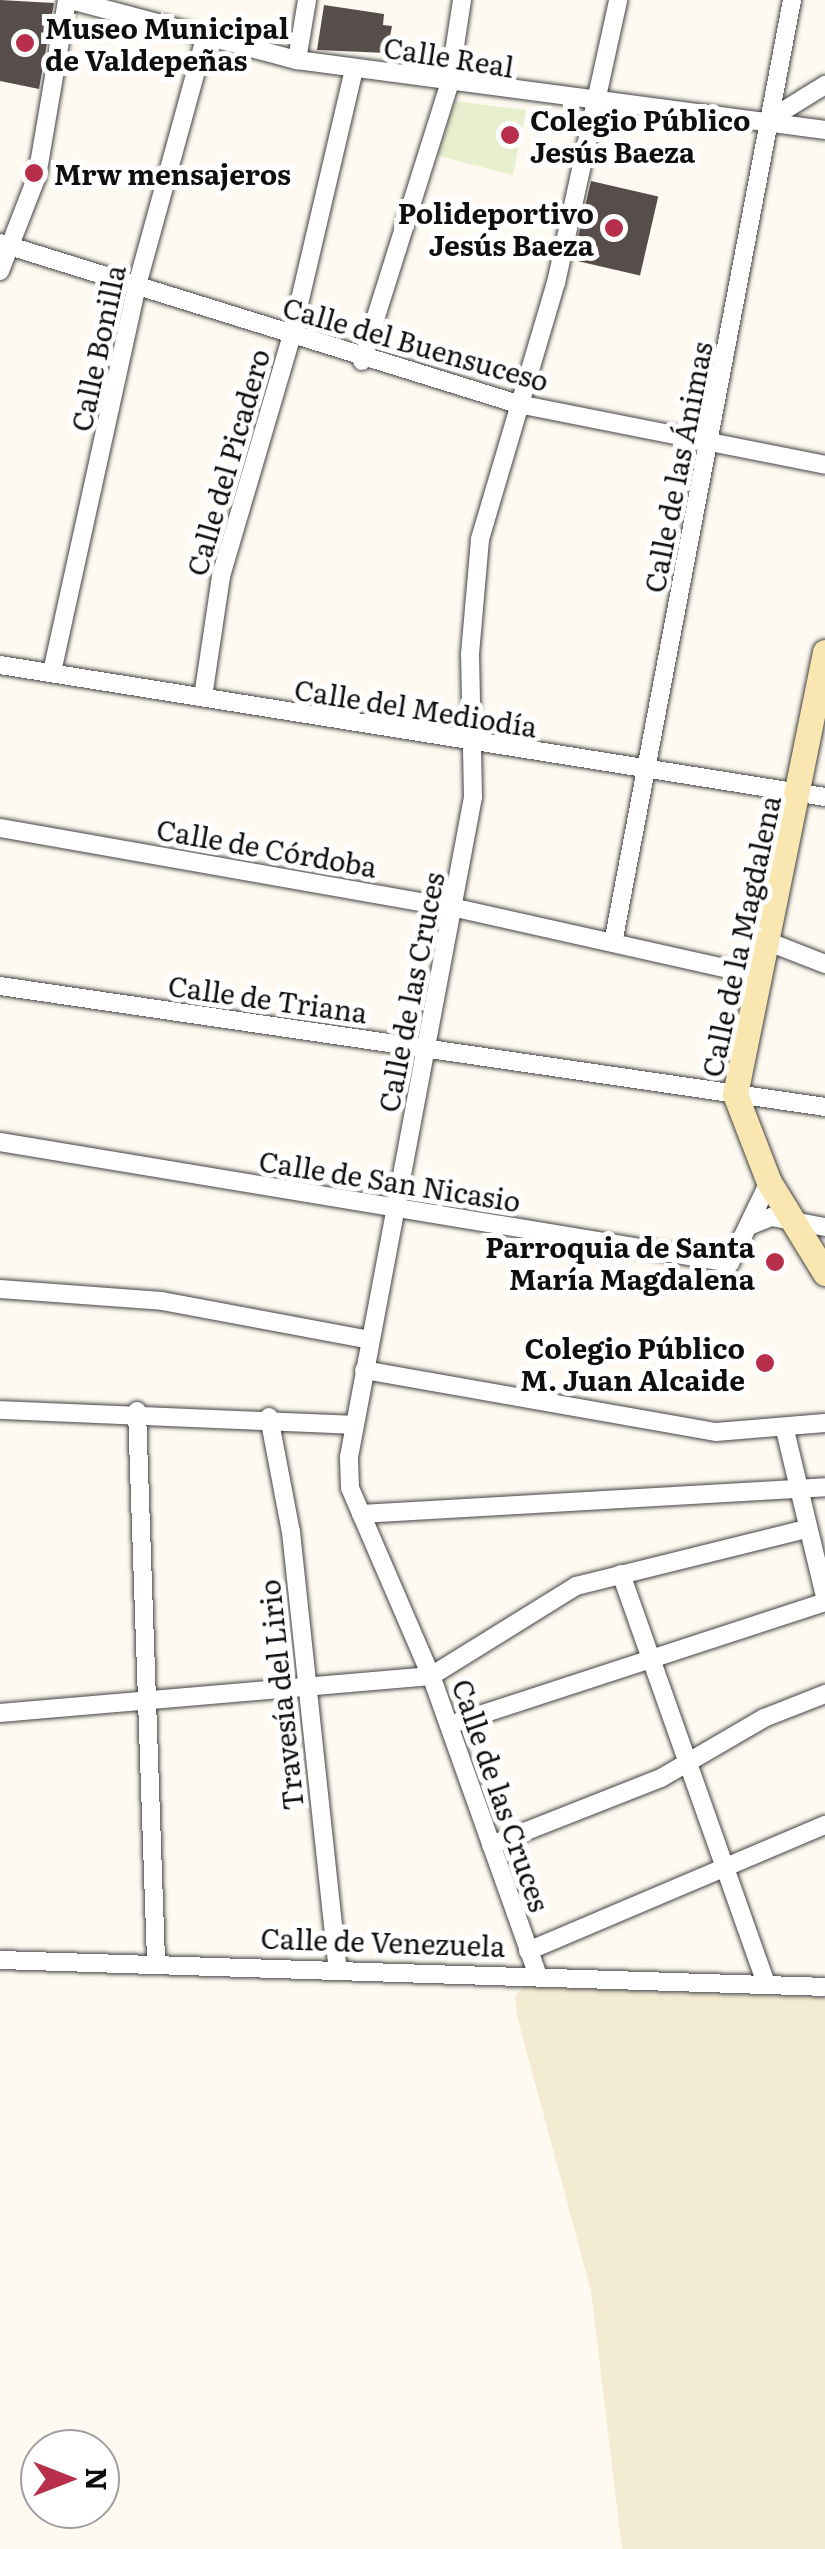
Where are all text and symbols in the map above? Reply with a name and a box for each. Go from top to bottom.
place label: Museo Municipal de Valdepeñas [45,10,289,76]
street label: Calle Real [381,29,517,83]
marker: Museo Municipal de Valdepeñas [14,32,36,54]
place label: Colegio Público Jesús Baeza [530,102,750,168]
marker: Colegio Público Jesús Baeza [499,124,521,146]
place label: Mrw mensajeros [54,156,291,190]
marker: Mrw mensajeros [23,162,45,184]
place label: Polideportivo Jesús Baeza [398,195,594,261]
marker: Polideportivo Jesús Baeza [603,217,625,239]
street label: Calle Bonilla [63,262,131,434]
street label: Calle del Buensuceso [279,289,553,397]
street label: Calle de las Ánimas [636,339,718,595]
street label: Calle del Picadero [179,345,275,579]
street label: Calle del Mediodía [292,671,540,743]
street label: Calle de la Magdalena [694,792,786,1080]
street label: Calle de Córdoba [154,811,380,883]
street label: Calle de las Cruces [370,869,450,1115]
street label: Calle de Triana [166,967,370,1029]
street label: Calle de San Nicasio [257,1143,523,1217]
place label: Parroquia de Santa María Magdalena [485,1229,755,1295]
marker: Parroquia de Santa María Magdalena [764,1251,786,1273]
place label: Colegio Público M. Juan Alcaide [520,1330,745,1396]
marker: Colegio Público M. Juan Alcaide [754,1352,776,1374]
street label: Travesía del Lirio [251,1578,309,1812]
street label: Calle de las Cruces [446,1674,558,1916]
street label: Calle de Venezuela [260,1920,506,1962]
north arrow [20,2429,120,2529]
text: N [77,2467,119,2491]

